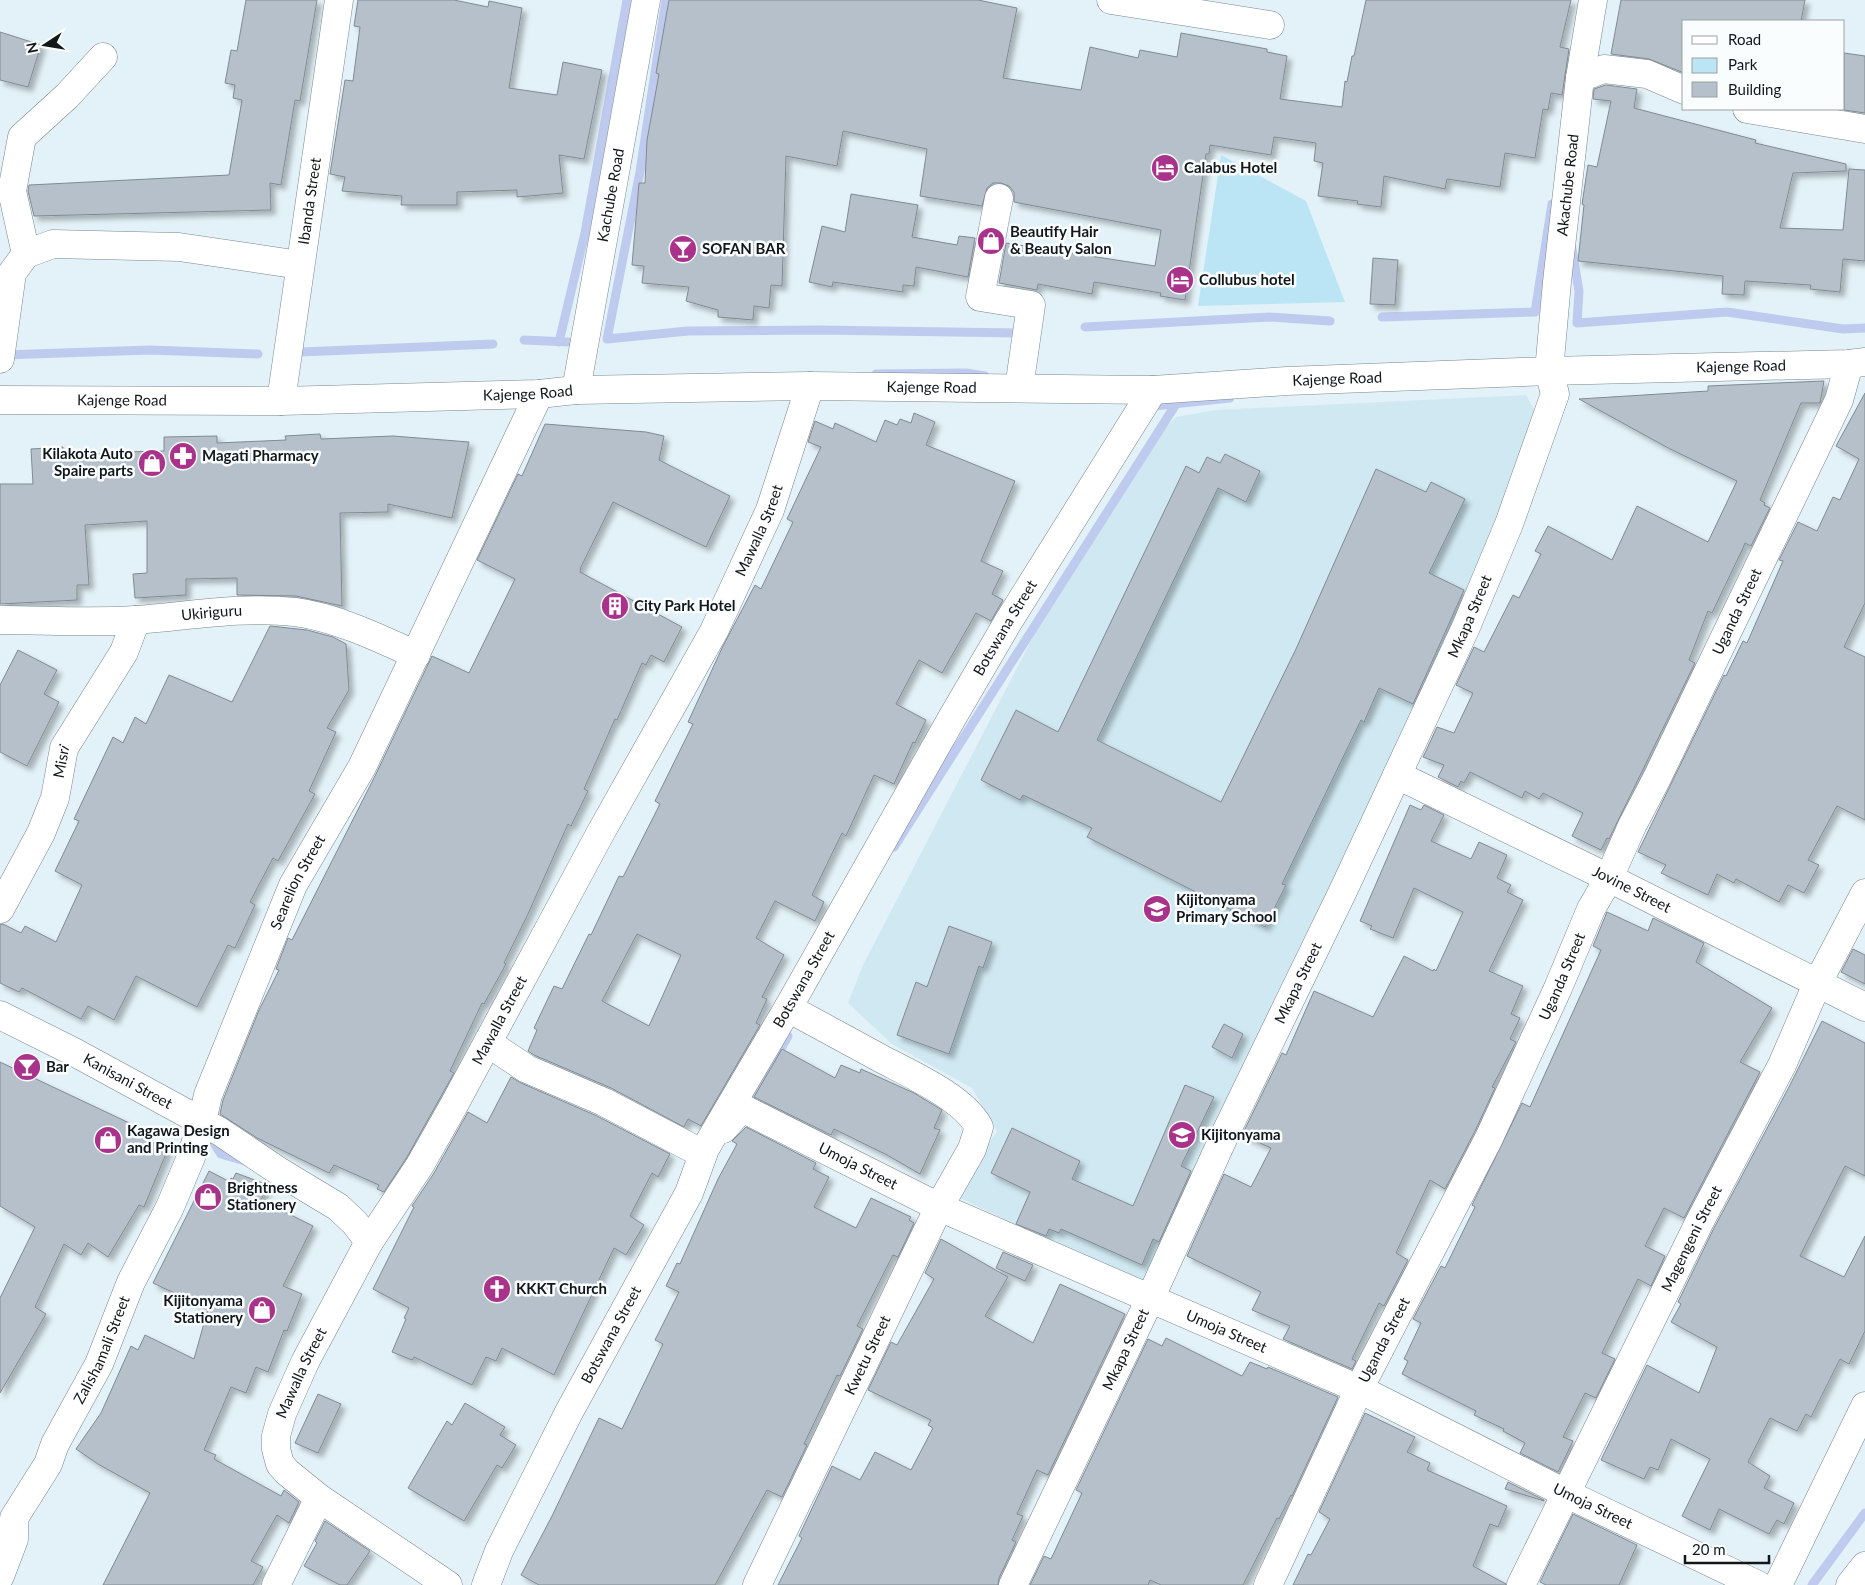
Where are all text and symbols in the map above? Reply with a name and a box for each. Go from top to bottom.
north arrow [20,20,70,70]
legend [1682,20,1845,110]
text: Road [1728,30,1761,48]
text: N [22,41,41,55]
text: Park [1728,55,1758,73]
text: Building [1728,80,1781,98]
street label: Akachube Road [1552,133,1582,237]
street label: Kachube Road [593,147,627,243]
hotel icon: Calabus Hotel [1150,153,1180,183]
street label: Ibanda Street [294,156,324,246]
place label: Calabus Hotel [1184,158,1277,176]
place label: Beautify Hair & Beauty Salon [1010,222,1112,257]
shop icon: Beautify Hair & Beauty Salon [976,226,1006,256]
bar icon: SOFAN BAR [668,234,698,264]
place label: SOFAN BAR [702,239,786,257]
hotel icon: Collubus hotel [1165,265,1195,295]
place label: Collubus hotel [1199,270,1295,288]
street label: Kajenge Road [1696,355,1786,376]
street label: Kajenge Road [1292,367,1383,389]
street label: Kajenge Road [887,377,977,396]
street label: Kajenge Road [483,380,574,404]
street label: Kajenge Road [77,390,167,409]
pharmacy icon: Magati Pharmacy [168,441,198,471]
place label: Kilakota Auto Spaire parts [42,444,133,479]
place label: Magati Pharmacy [202,446,319,464]
shop icon: Kilakota Auto Spaire parts [137,448,167,478]
street label: Mawalla Street [731,481,786,579]
street label: Uganda Street [1708,565,1765,657]
street label: Mkapa Street [1443,572,1495,660]
street label: Botswana Street [969,576,1040,678]
building icon: City Park Hotel [600,591,630,621]
place label: City Park Hotel [634,596,735,614]
street label: Ukiriguru [180,601,243,624]
street label: Misri [49,740,72,779]
street label: Searelion Street [266,831,329,932]
street label: Jovine Street [1590,861,1675,916]
place label: Kijitonyama Primary School [1176,890,1276,925]
school or university icon: Kijitonyama Primary School [1142,894,1172,924]
street label: Botswana Street [769,927,838,1030]
street label: Uganda Street [1534,929,1588,1023]
street label: Mkapa Street [1270,939,1325,1026]
street label: Mawalla Street [467,972,530,1067]
street label: Kanisani Street [81,1049,176,1112]
bar icon: Bar [12,1052,42,1082]
place label: Bar [46,1057,69,1075]
school or university icon: Kijitonyama [1167,1120,1197,1150]
place label: Kagawa Design and Printing [127,1121,230,1156]
shop icon: Kagawa Design and Printing [93,1125,123,1155]
place label: Kijitonyama [1201,1125,1281,1143]
street label: Umoja Street [816,1138,901,1193]
place label: Brightness Stationery [227,1178,298,1213]
shop icon: Brightness Stationery [193,1182,223,1212]
street label: Magengeni Street [1657,1182,1725,1294]
church icon: KKKT Church [482,1274,512,1304]
place label: KKKT Church [516,1279,607,1297]
street label: Botswana Street [576,1282,645,1386]
place label: Kijitonyama Stationery [163,1291,243,1326]
street label: Zalishamali Street [69,1292,133,1406]
street label: Uganda Street [1354,1294,1413,1385]
shop icon: Kijitonyama Stationery [247,1295,277,1325]
street label: Mkapa Street [1098,1305,1152,1393]
street label: Umoja Street [1184,1305,1270,1356]
street label: Kwetu Street [840,1312,894,1397]
street label: Mawalla Street [271,1324,330,1421]
street label: Umoja Street [1550,1478,1636,1532]
scale bar [1685,1532,1769,1564]
text: 20 m [1692,1540,1726,1558]

